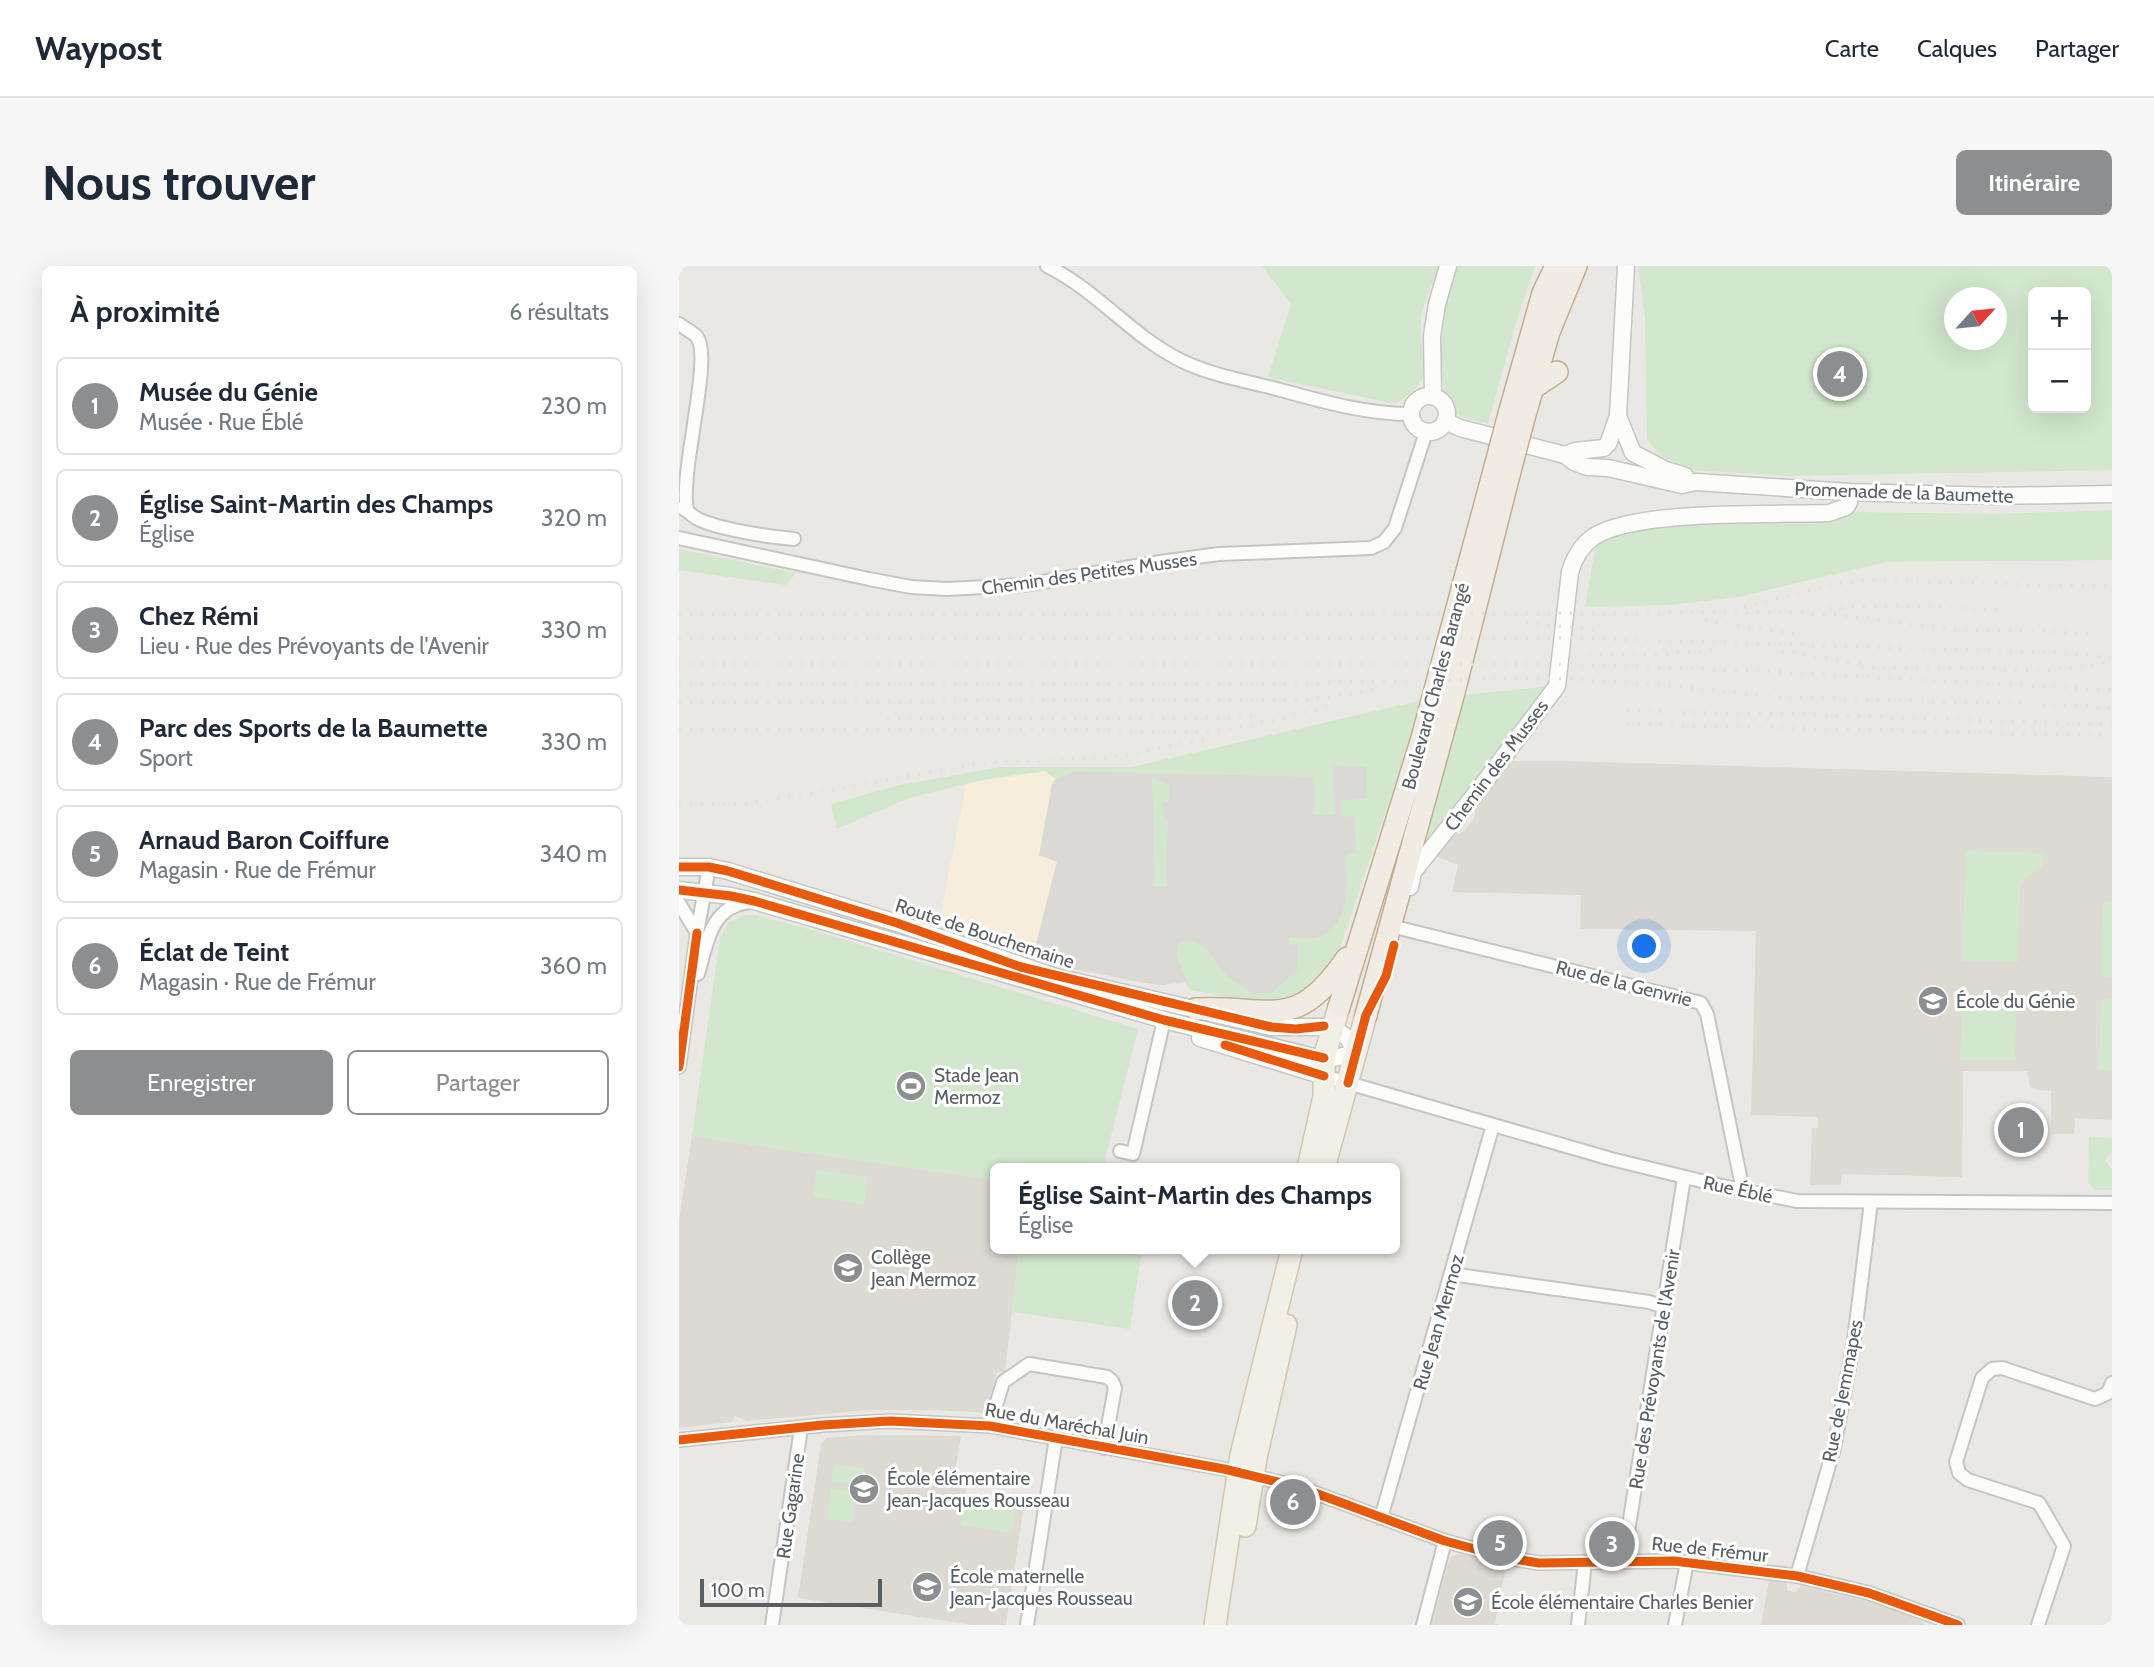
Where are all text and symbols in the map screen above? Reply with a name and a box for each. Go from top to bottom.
text: Waypost [35,28,162,68]
text: Carte [1825,34,1879,63]
text: Calques [1917,34,1997,63]
text: Partager [2035,34,2119,63]
button: Itinéraire [1956,150,2112,215]
text: Nous trouver [42,153,316,212]
north arrow [1944,287,2007,350]
map controls [2028,287,2091,413]
button: + [2028,287,2091,350]
text: À proximité [70,293,220,330]
text: 6 résultats [509,298,609,326]
pin: 4 [1817,348,1863,400]
button: − [2028,350,2091,413]
text: Musée du Génie [139,376,318,408]
text: 1 [91,392,99,420]
text: 230 m [541,392,607,420]
text: Musée · Rue Éblé [139,408,304,436]
street label: Promenade de la Baumette [1794,477,2014,508]
text: Église Saint-Martin des Champs [139,488,493,520]
text: 2 [89,504,101,532]
text: 320 m [541,504,607,532]
text: Église [139,520,194,548]
street label: Chemin des Petites Musses [980,547,1198,600]
street label: Boulevard Charles Barangé [1397,580,1474,792]
text: Chez Rémi [139,600,259,632]
text: 3 [89,616,101,644]
text: 330 m [541,616,607,644]
text: Lieu · Rue des Prévoyants de l'Avenir [139,632,489,660]
street label: Chemin des Musses [1440,695,1553,835]
text: Parc des Sports de la Baumette [139,712,488,744]
text: 4 [88,728,102,756]
text: 330 m [541,728,607,756]
text: Sport [139,744,193,772]
text: Arnaud Baron Coiffure [139,824,389,856]
text: 5 [89,840,101,868]
text: 340 m [540,840,607,868]
text: Magasin · Rue de Frémur [139,856,376,884]
street label: Route de Bouchemaine [892,894,1078,973]
your location [1627,929,1661,963]
text: Éclat de Teint [139,936,289,968]
text: 6 [89,952,101,980]
text: 360 m [540,952,607,980]
street label: Rue de la Genvrie [1553,955,1695,1012]
text: Magasin · Rue de Frémur [139,968,376,996]
school or university icon: École du Génie [1916,984,1950,1018]
place label: École du Génie [1956,989,2075,1013]
button: Enregistrer [70,1050,333,1115]
button: Partager [347,1050,609,1115]
place label: Stade Jean Mermoz [934,1064,1019,1109]
sports icon: Stade Jean Mermoz [894,1069,928,1103]
pin: 1 [1998,1104,2044,1156]
popup [990,1163,1400,1254]
street label: Rue Éblé [1701,1170,1775,1208]
text: Église Saint-Martin des Champs [1018,1179,1372,1211]
text: Église [1018,1211,1073,1239]
place label: Collège Jean Mermoz [870,1246,976,1291]
street label: Rue des Prévoyants de l'Avenir [1624,1247,1685,1491]
school or university icon: Collège Jean Mermoz [831,1251,865,1285]
street label: Rue Jean Mermoz [1408,1251,1469,1393]
pin: 2 [1172,1277,1218,1329]
street label: Rue de Jemmapes [1817,1318,1868,1464]
street label: Rue du Maréchal Juin [983,1398,1151,1449]
street label: Rue Gagarine [772,1452,809,1560]
place label: École élémentaire Jean-Jacques Rousseau [886,1466,1070,1512]
school or university icon: École élémentaire Jean-Jacques Rousseau [847,1472,881,1506]
pin: 6 [1270,1476,1316,1528]
pin: 5 [1477,1517,1523,1569]
pin: 3 [1589,1518,1635,1570]
street label: Rue de Frémur [1651,1532,1769,1567]
place label: École maternelle Jean-Jacques Rousseau [949,1564,1133,1610]
school or university icon: École maternelle Jean-Jacques Rousseau [910,1570,944,1604]
scale bar [700,1576,882,1608]
text: 100 m [711,1579,765,1602]
school or university icon: École élémentaire Charles Benier [1451,1585,1485,1619]
place label: École élémentaire Charles Benier [1491,1590,1753,1614]

